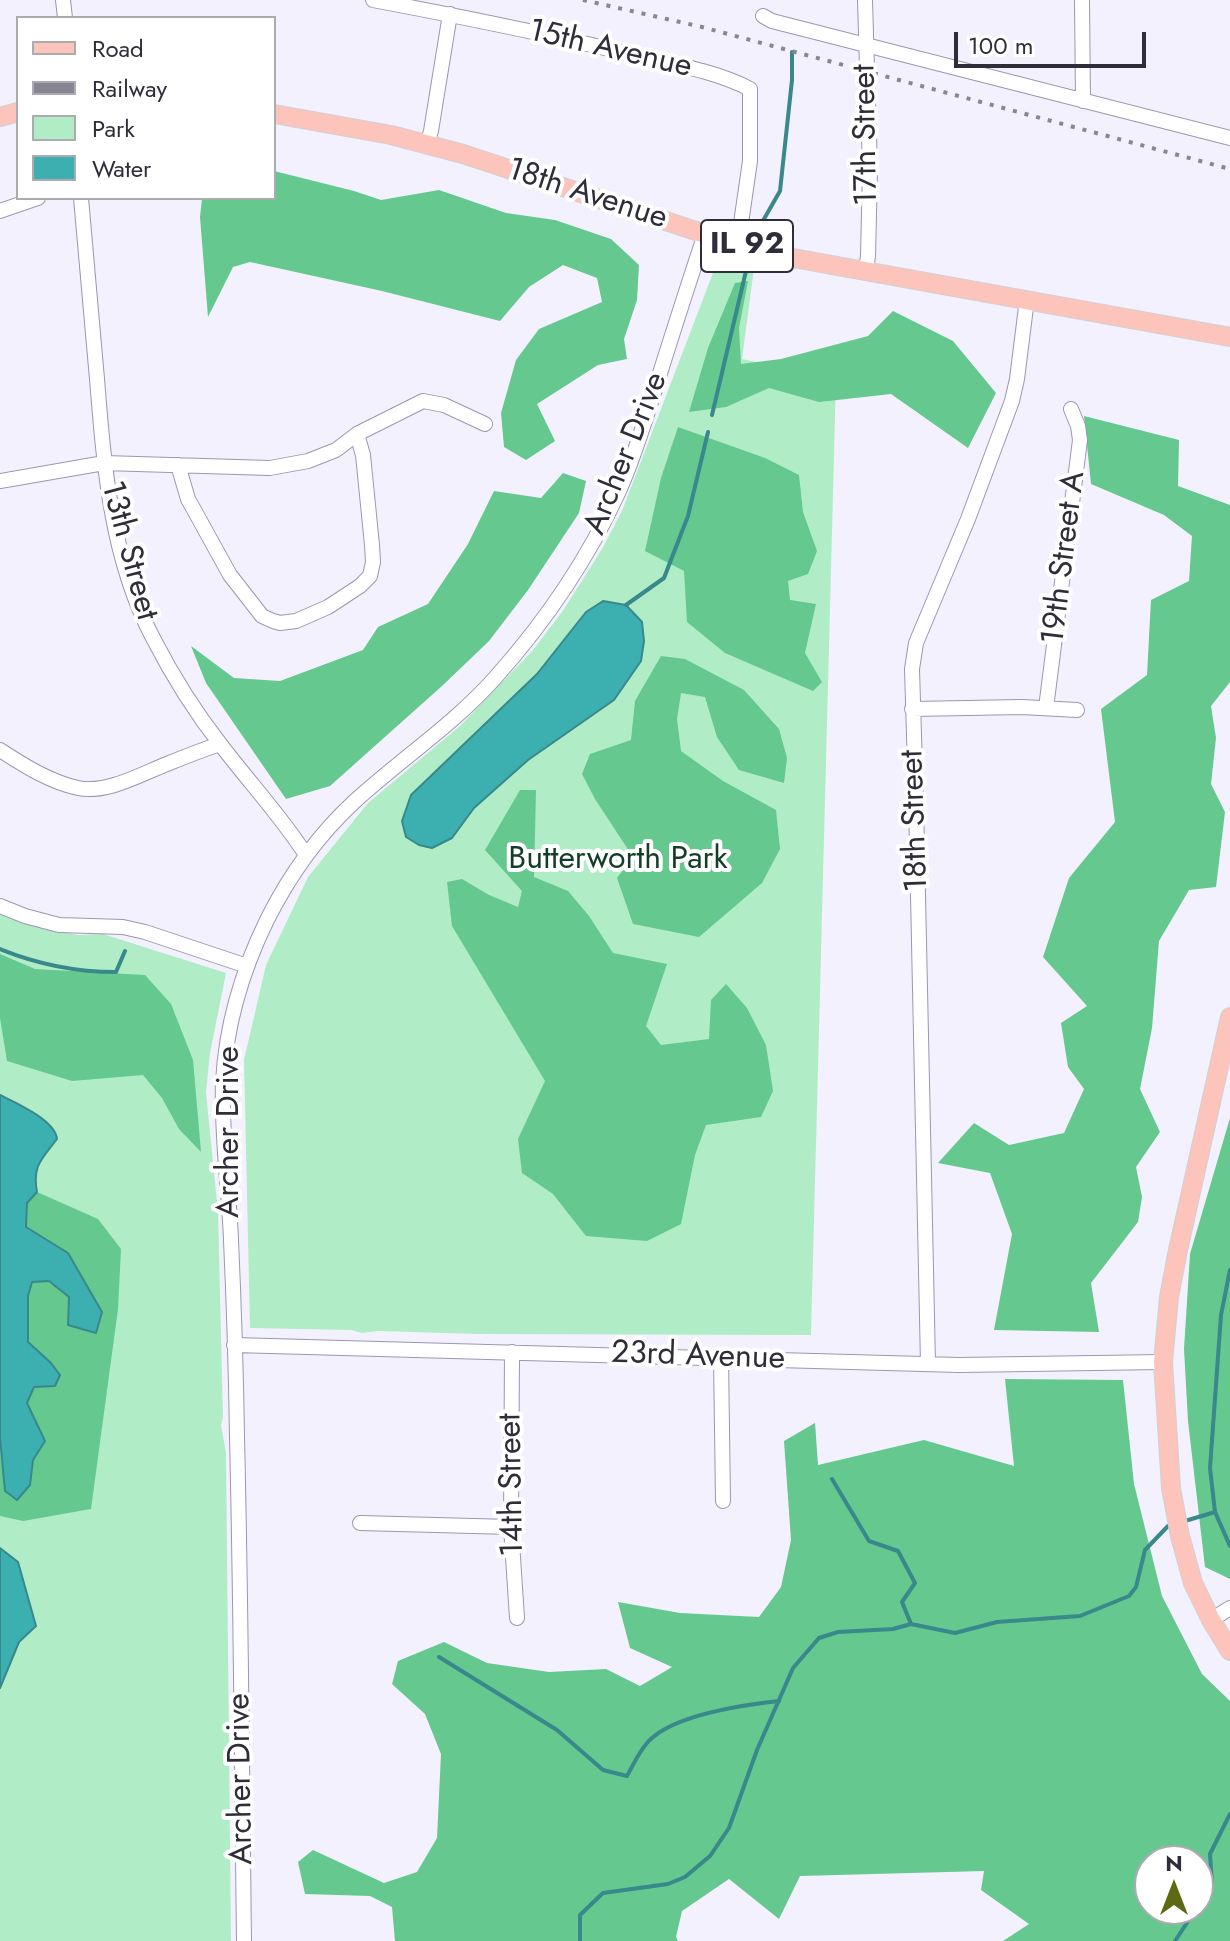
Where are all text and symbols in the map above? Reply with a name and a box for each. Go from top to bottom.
street label: 15th Avenue [525,13,695,87]
legend [16,16,276,200]
scale bar [958,16,1150,66]
text: 100 m [968,28,1034,63]
text: Road [92,31,144,66]
street label: 17th Street [847,64,887,206]
text: Railway [92,71,167,106]
text: Park [92,111,135,146]
text: Water [92,151,151,186]
street label: 18th Avenue [502,151,672,239]
road number: IL 92 [701,220,793,272]
street label: Archer Drive [577,367,677,541]
street label: 19th Street A [1035,469,1095,647]
street label: 13th Street [91,477,165,625]
street label: 18th Street [894,749,938,893]
park label: Butterworth Park [508,841,728,879]
street label: Archer Drive [211,1046,249,1218]
street label: 23rd Avenue [610,1335,786,1379]
street label: 14th Street [493,1413,533,1557]
street label: Archer Drive [221,1693,263,1865]
north arrow [1134,1845,1214,1925]
text: N [1165,1847,1183,1879]

